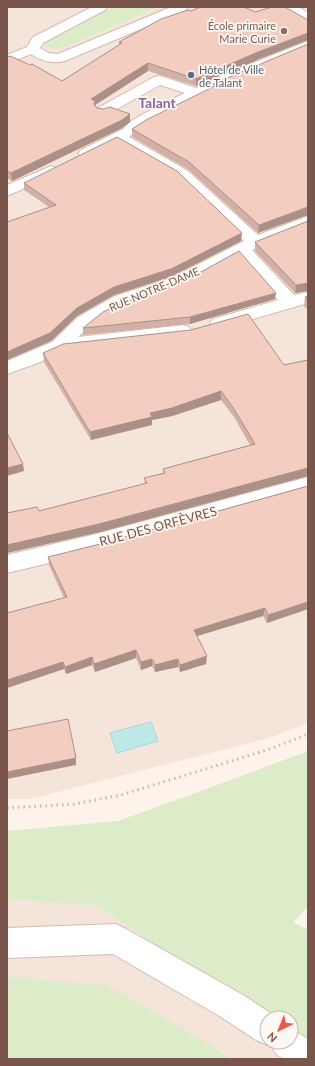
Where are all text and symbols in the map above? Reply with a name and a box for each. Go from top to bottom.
place label: École primaire Marie Curie [208,19,276,45]
marker: École primaire Marie Curie [279,26,289,36]
place label: Hôtel de Ville de Talant [199,63,264,89]
marker: Hôtel de Ville de Talant [186,70,196,80]
district label: Talant [138,94,177,111]
street label: RUE NOTRE-DAME [107,264,201,314]
street label: RUE DES ORFÈVRES [97,503,219,549]
north arrow [259,1010,299,1050]
text: N [264,1030,279,1045]

